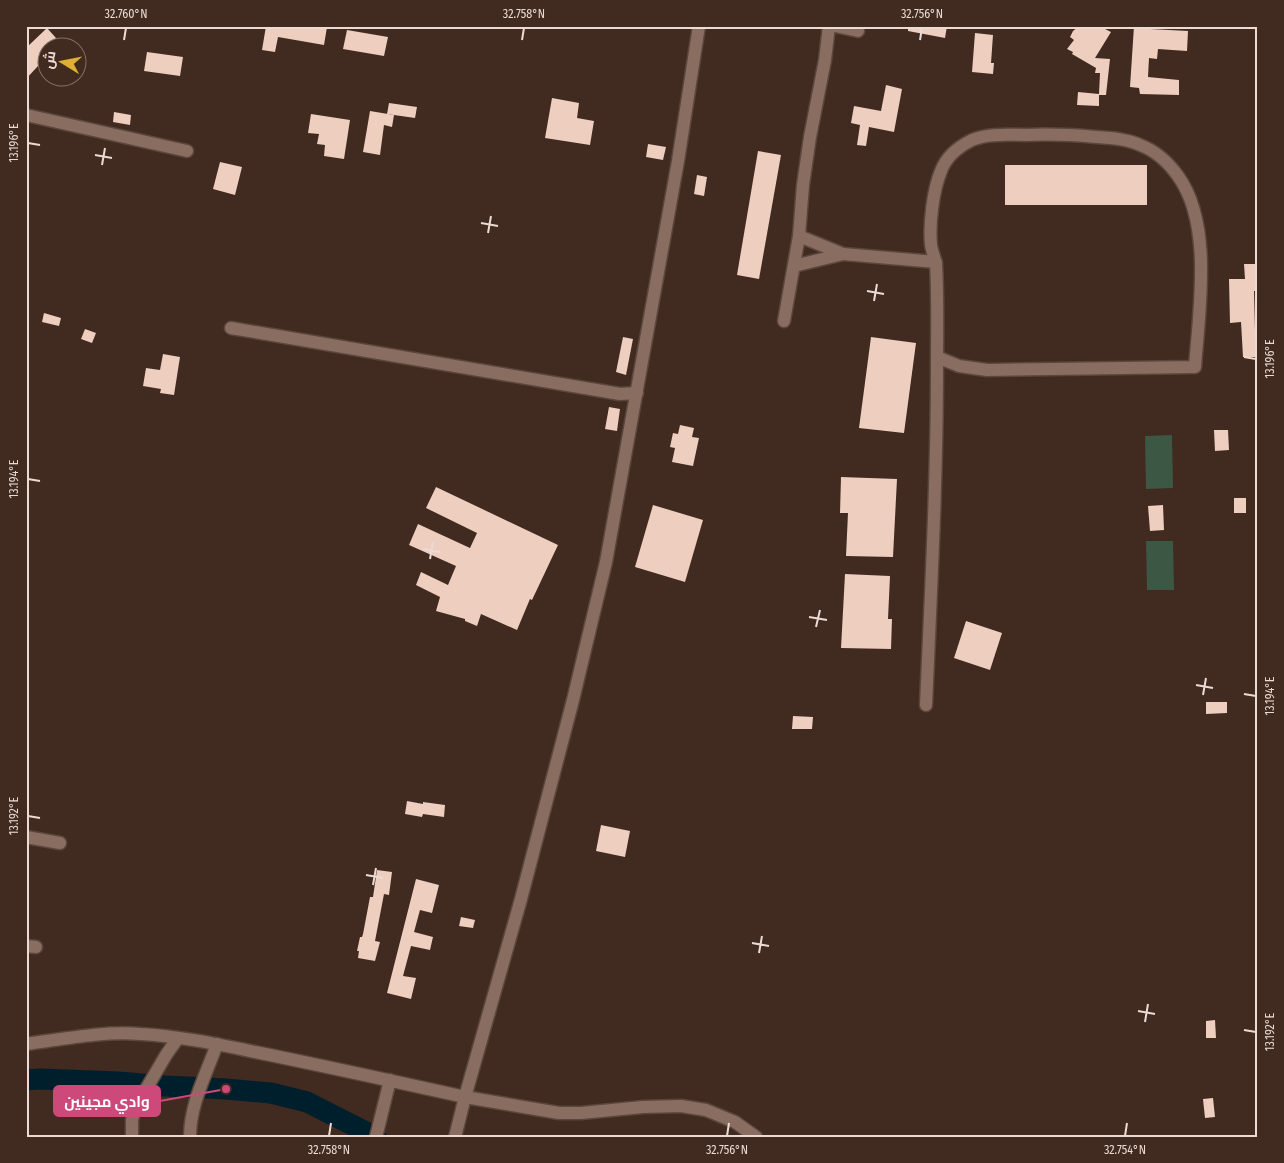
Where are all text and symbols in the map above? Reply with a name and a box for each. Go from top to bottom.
text: 32.760°N [105,7,147,21]
text: 32.758°N [503,7,545,21]
text: 32.756°N [901,7,943,21]
north arrow [38,38,88,88]
text: ش [40,49,60,70]
text: 13.196°E [7,123,21,163]
text: 13.196°E [1263,339,1277,379]
text: 13.194°E [7,459,21,498]
text: 13.194°E [1263,676,1277,715]
text: 13.192°E [7,796,21,835]
text: 13.192°E [1263,1012,1277,1051]
callout: وادي مجينين [54,1086,160,1116]
text: وادي مجينين [64,1093,150,1114]
text: 32.758°N [308,1143,350,1157]
text: 32.756°N [706,1143,748,1157]
text: 32.754°N [1104,1143,1146,1157]

